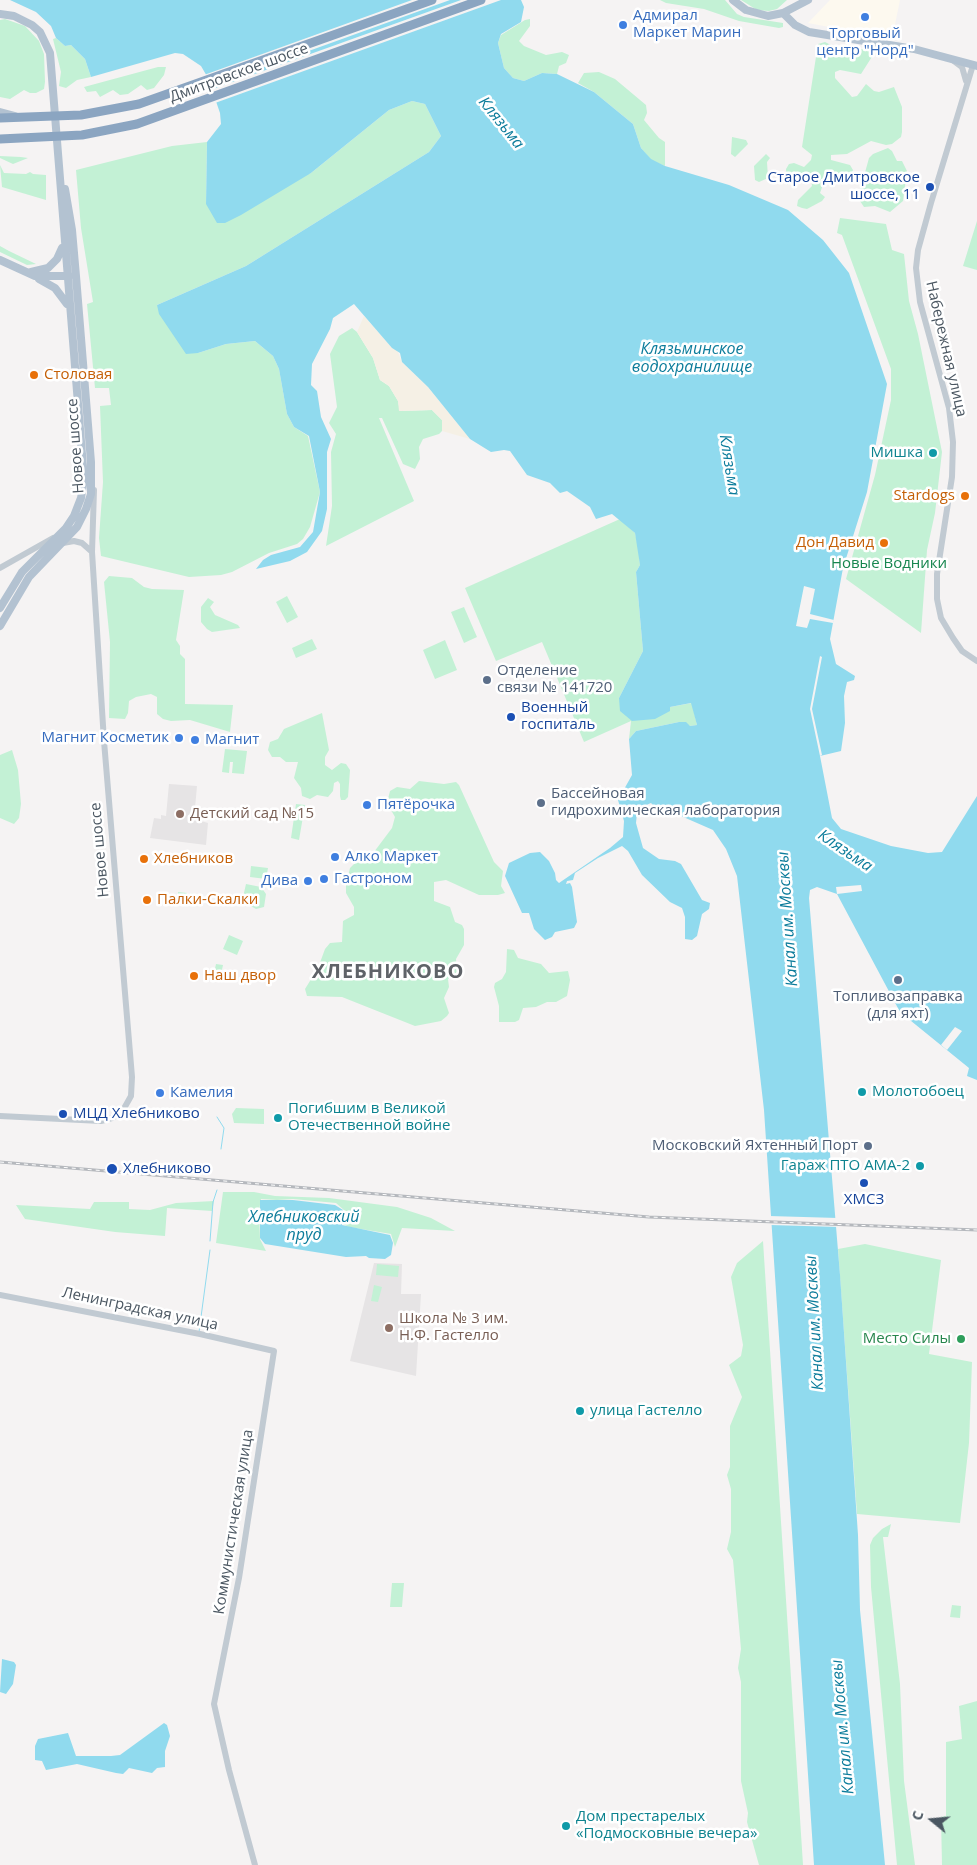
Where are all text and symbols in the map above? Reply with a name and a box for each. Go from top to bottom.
place label: Адмирал Маркет Марин [633,7,741,42]
marker: Торговый центр "Норд" [859,11,871,23]
marker: Адмирал Маркет Марин [617,19,629,31]
place label: Торговый центр "Норд" [816,25,914,60]
street label: Дмитровское шоссе [167,40,311,106]
water label: Клязьма [474,93,528,153]
place label: Старое Дмитровское шоссе, 11 [768,169,920,204]
marker: Старое Дмитровское шоссе, 11 [924,181,936,193]
street label: Набережная улица [922,279,970,419]
water label: Клязьминское водохранилище [632,339,752,377]
place label: Столовая [44,366,112,384]
marker: Столовая [28,369,40,381]
street label: Новое шоссе [64,398,88,494]
water label: Клязьма [715,433,743,497]
place label: Мишка [871,444,923,462]
marker: Мишка [927,447,939,459]
place label: Stardogs [893,487,955,505]
marker: Stardogs [959,490,971,502]
place label: Дон Давид [796,534,874,552]
marker: Дон Давид [878,537,890,549]
park label: Новые Водники [831,555,947,573]
place label: Отделение связи № 141720 [497,662,612,697]
marker: Отделение связи № 141720 [481,674,493,686]
place label: Военный госпиталь [521,699,595,734]
marker: Военный госпиталь [505,711,517,723]
place label: Магнит Косметик [42,729,169,747]
place label: Магнит [205,731,259,749]
marker: Магнит Косметик [173,732,185,744]
marker: Магнит [189,734,201,746]
place label: Бассейновая гидрохимическая лаборатория [551,785,780,820]
place label: Пятёрочка [377,796,455,814]
marker: Бассейновая гидрохимическая лаборатория [535,797,547,809]
marker: Пятёрочка [361,799,373,811]
street label: Новое шоссе [87,802,113,898]
place label: Детский сад №15 [190,805,314,823]
marker: Детский сад №15 [174,808,186,820]
water label: Клязьма [814,826,876,876]
place label: Алко Маркет [345,848,438,866]
place label: Хлебников [154,850,233,868]
marker: Алко Маркет [329,851,341,863]
water label: Канал им. Москвы [774,851,802,987]
marker: Хлебников [138,853,150,865]
place label: Гастроном [334,870,412,888]
place label: Дива [261,872,298,890]
marker: Гастроном [318,873,330,885]
marker: Дива [302,875,314,887]
place label: Палки-Скалки [157,891,258,909]
marker: Палки-Скалки [141,894,153,906]
district label: ХЛЕБНИКОВО [310,960,466,984]
place label: Наш двор [204,967,276,985]
marker: Наш двор [188,970,200,982]
marker: Топливозаправка (для яхт) [892,974,904,986]
place label: Топливозаправка (для яхт) [833,988,963,1023]
place label: Молотобоец [872,1083,964,1101]
place label: Камелия [170,1084,233,1102]
marker: Молотобоец [856,1086,868,1098]
marker: Камелия [154,1087,166,1099]
place label: Погибшим в Великой Отечественной войне [288,1100,450,1135]
place label: МЦД Хлебниково [73,1105,200,1123]
marker: МЦД Хлебниково [57,1108,69,1120]
marker: Погибшим в Великой Отечественной войне [272,1112,284,1124]
place label: Московский Яхтенный Порт [652,1137,858,1155]
marker: Московский Яхтенный Порт [862,1140,874,1152]
place label: Гараж ПТО АМА-2 [781,1157,910,1175]
place label: Хлебниково [123,1160,211,1178]
marker: Гараж ПТО АМА-2 [914,1160,926,1172]
marker: Хлебниково [105,1162,119,1176]
marker: ХМСЗ [858,1177,870,1189]
place label: ХМСЗ [844,1191,884,1209]
water label: Хлебниковский пруд [248,1207,360,1245]
water label: Канал им. Москвы [802,1255,828,1391]
street label: Ленинградская улица [60,1284,220,1334]
place label: Школа № 3 им. Н.Ф. Гастелло [399,1310,508,1345]
marker: Школа № 3 им. Н.Ф. Гастелло [383,1322,395,1334]
place label: Место Силы [863,1330,951,1348]
marker: Место Силы [955,1333,967,1345]
place label: улица Гастелло [590,1402,702,1420]
marker: улица Гастелло [574,1405,586,1417]
street label: Коммунистическая улица [210,1428,258,1616]
water label: Канал им. Москвы [828,1659,858,1795]
north arrow [907,1795,957,1845]
place label: Дом престарелых «Подмосковные вечера» [576,1808,757,1843]
text: С [907,1808,928,1823]
marker: Дом престарелых «Подмосковные вечера» [560,1820,572,1832]

